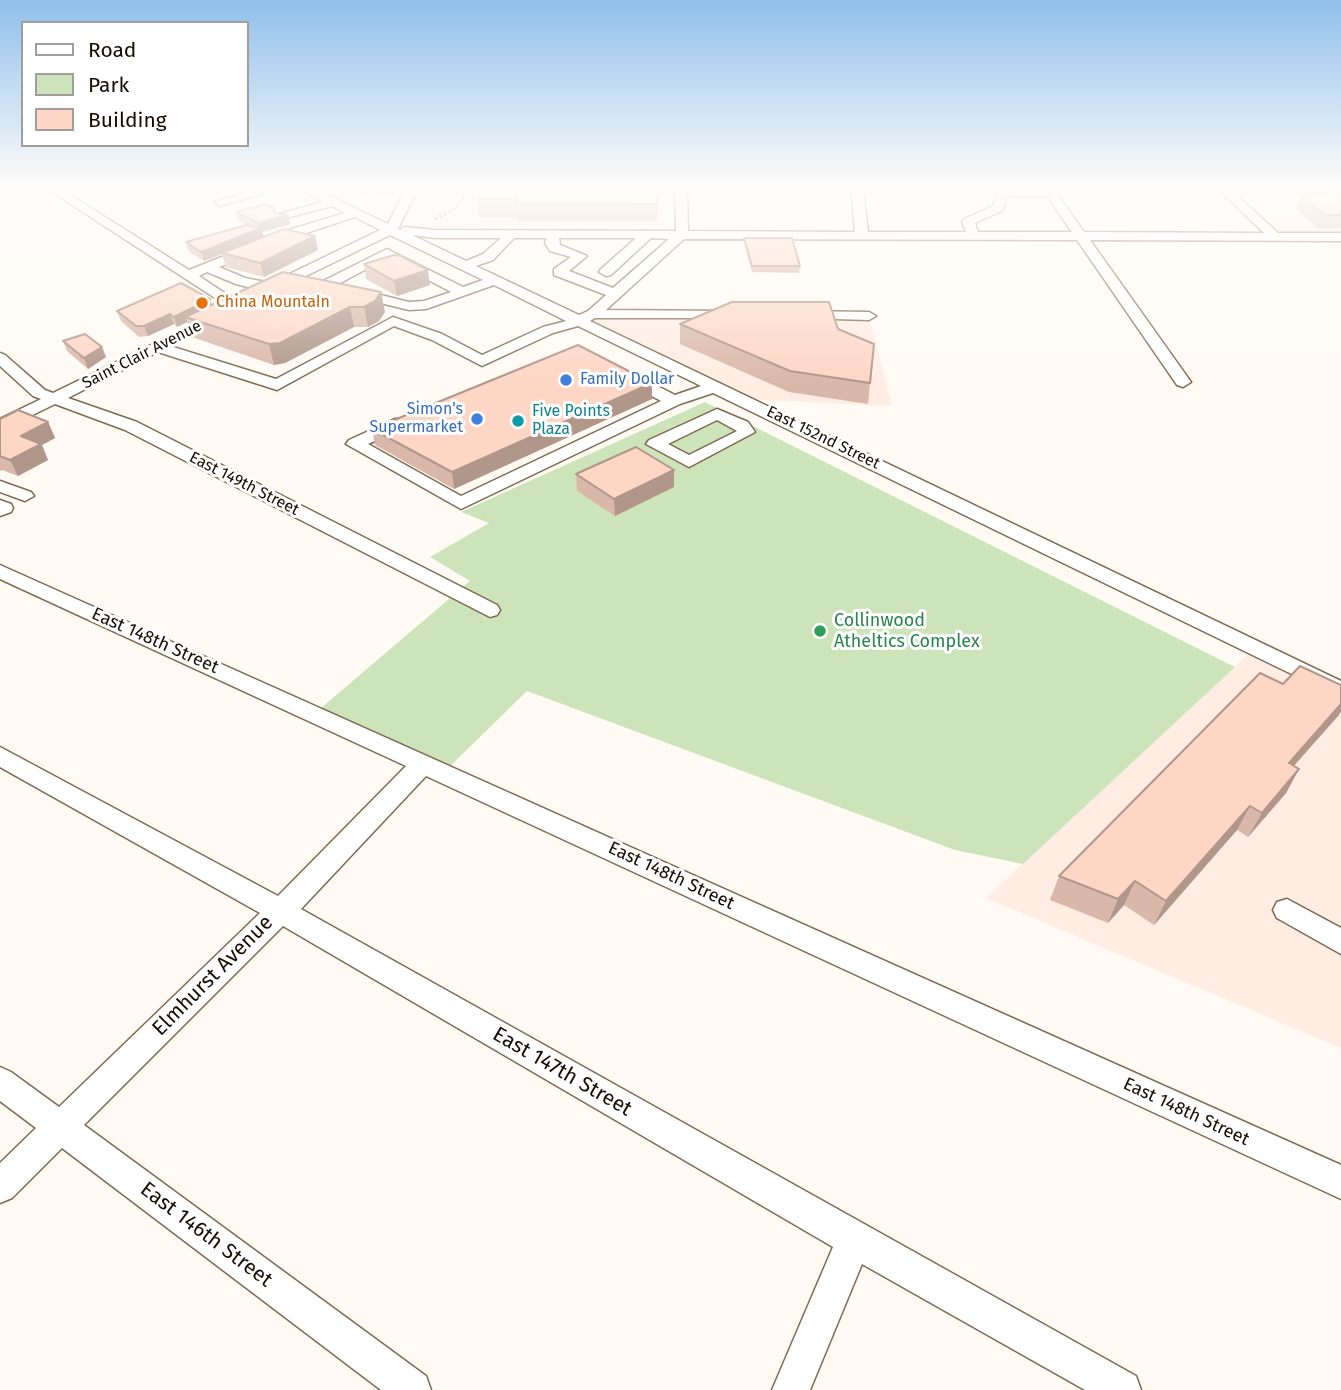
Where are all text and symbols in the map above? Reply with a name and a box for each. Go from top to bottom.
legend [21,21,248,147]
text: Road [88,37,136,63]
text: Park [88,72,129,98]
text: Building [88,107,167,133]
place label: China MountaIn [216,293,330,313]
marker: China MountaIn [194,295,210,311]
street label: Saint Clair Avenue [79,317,205,393]
place label: Family Dollar [580,370,674,390]
marker: Family Dollar [558,372,574,388]
place label: Simon's Supermarket [369,400,463,438]
place label: Five Points Plaza [532,402,610,440]
street label: East 152nd Street [763,402,883,474]
marker: Simon's Supermarket [469,411,485,427]
marker: Five Points Plaza [510,413,526,429]
street label: East 149th Street [186,448,302,520]
street label: East 148th Street [88,603,222,679]
place label: Collinwood Atheltics Complex [834,610,980,652]
marker: Collinwood Atheltics Complex [812,623,828,639]
street label: East 148th Street [605,837,737,915]
street label: Elmhurst Avenue [147,910,279,1042]
street label: East 147th Street [488,1022,636,1122]
street label: East 148th Street [1120,1073,1252,1151]
street label: East 146th Street [135,1177,277,1293]

